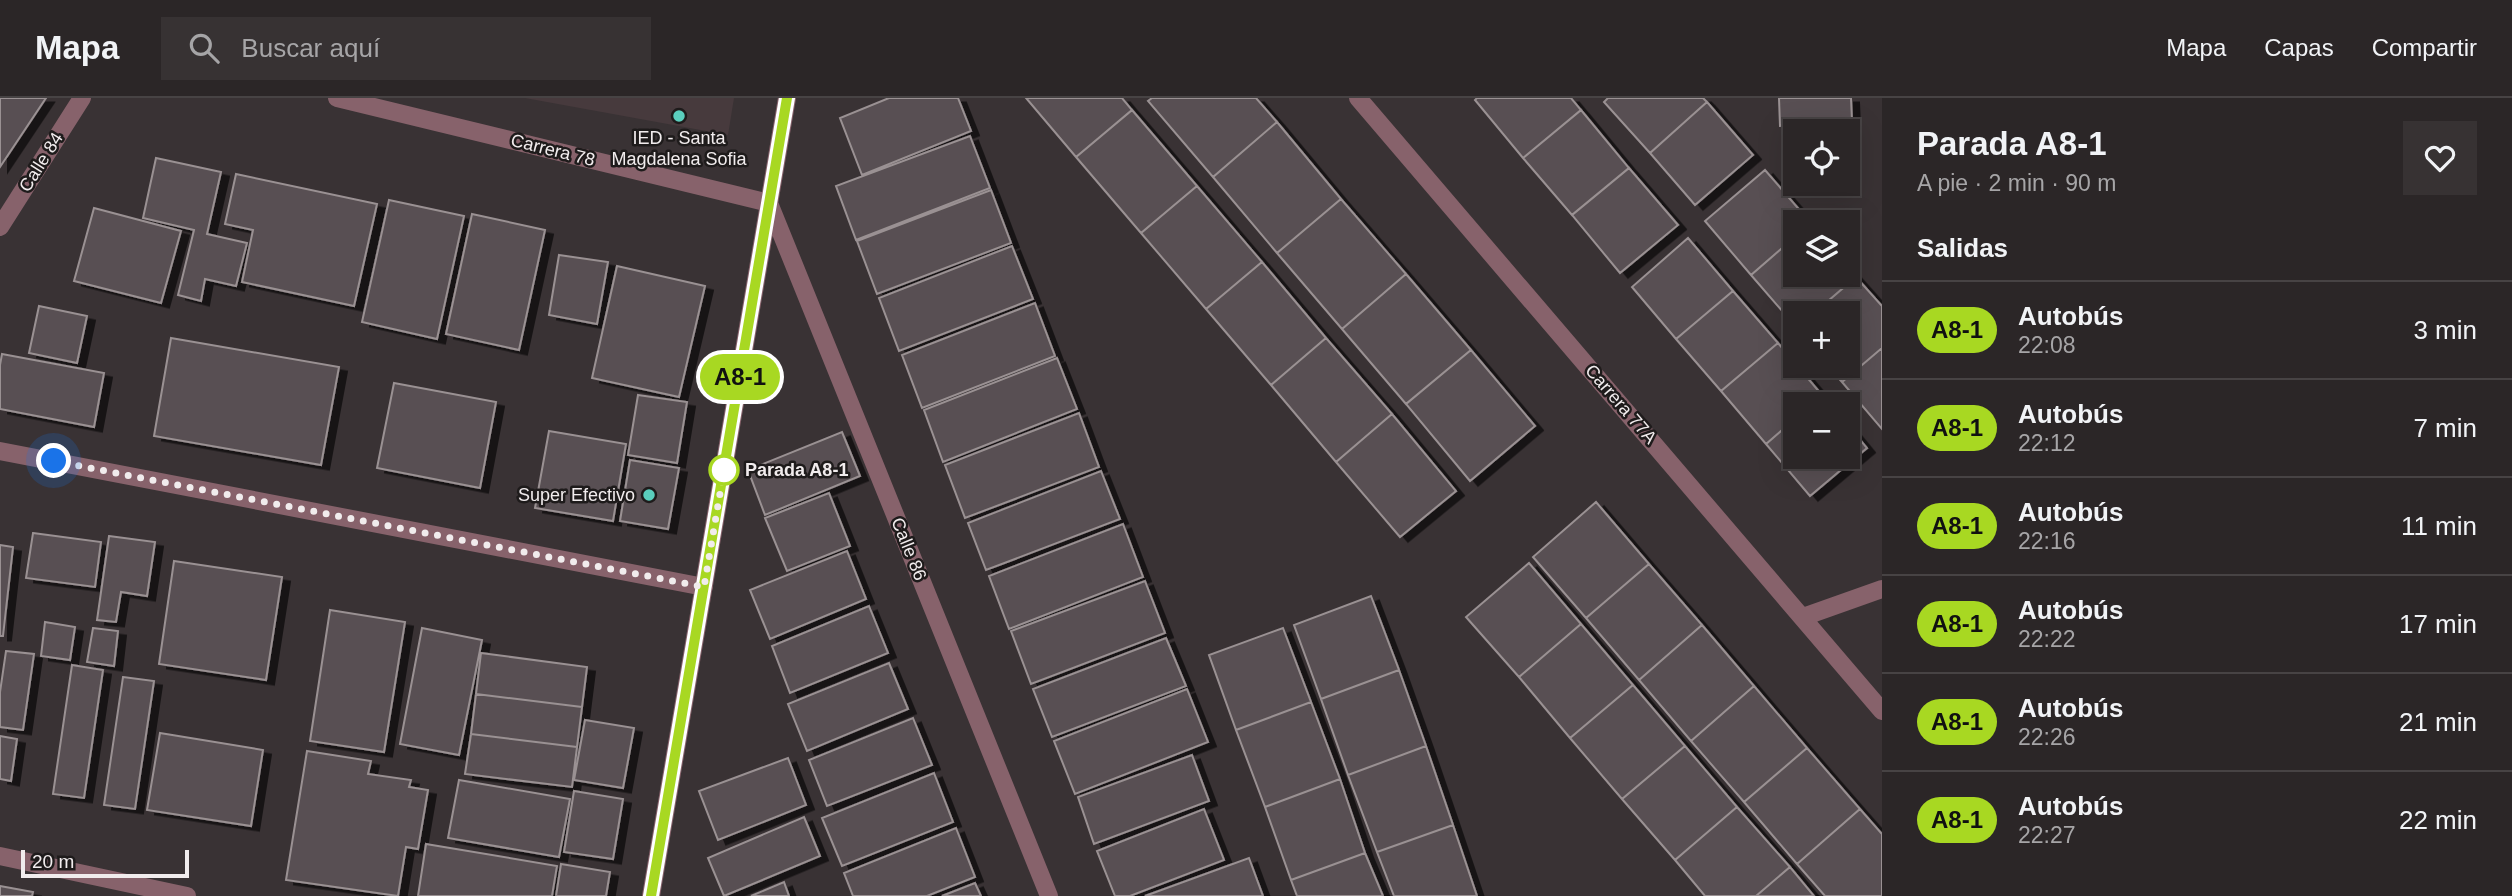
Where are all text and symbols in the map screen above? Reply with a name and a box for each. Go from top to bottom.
search box [161,17,651,80]
text: Mapa [35,29,119,66]
icon: search [185,29,223,67]
text: Buscar aquí [241,33,380,63]
text: Mapa [2166,34,2226,61]
text: Capas [2264,34,2334,61]
text: Compartir [2372,34,2477,61]
marker: IED - Santa Magdalena Sofia [671,108,687,124]
map controls [1783,119,1860,469]
button: locate [1783,119,1860,196]
button: heart [2403,121,2477,195]
text: Parada A8-1 [1917,125,2107,162]
place label: IED - Santa Magdalena Sofia [611,128,748,169]
street label: Calle 84 [15,129,67,195]
street label: Carrera 78 [509,130,597,170]
text: A pie · 2 min · 90 m [1917,170,2116,196]
button: layers [1783,210,1860,287]
text: Salidas [1917,233,2008,263]
button: + [1783,301,1860,378]
text: Autobús [2018,301,2123,331]
text: 3 min [2413,315,2477,345]
text: A8-1 [1931,316,1983,343]
text: 22:08 [2018,332,2076,358]
line badge: A8-1 [691,354,789,400]
street label: Carrera 77A [1581,360,1661,448]
text: A8-1 [714,363,766,390]
button: − [1783,392,1860,469]
text: Autobús [2018,399,2123,429]
text: 7 min [2413,413,2477,443]
text: A8-1 [1931,414,1983,441]
text: 22:12 [2018,430,2076,456]
your location [36,443,71,478]
marker: Parada A8-1 [709,455,739,485]
place label: Parada A8-1 [745,460,848,480]
place label: Super Efectivo [518,485,635,505]
marker: Super Efectivo [641,487,657,503]
text: Autobús [2018,497,2123,527]
text: 11 min [2401,511,2477,541]
text: A8-1 [1931,512,1983,539]
street label: Calle 86 [887,515,931,583]
text: 22:16 [2018,528,2076,554]
text: Autobús [2018,595,2123,625]
text: 17 min [2399,609,2477,639]
text: A8-1 [1931,610,1983,637]
text: 22:22 [2018,626,2076,652]
text: Autobús [2018,693,2123,723]
text: 21 min [2399,707,2477,737]
text: A8-1 [1931,708,1983,735]
text: 22:26 [2018,724,2076,750]
text: Autobús [2018,791,2123,821]
text: 22 min [2399,805,2477,835]
text: A8-1 [1931,806,1983,833]
text: 22:27 [2018,822,2076,848]
scale bar [21,847,189,879]
text: 20 m [32,851,74,872]

